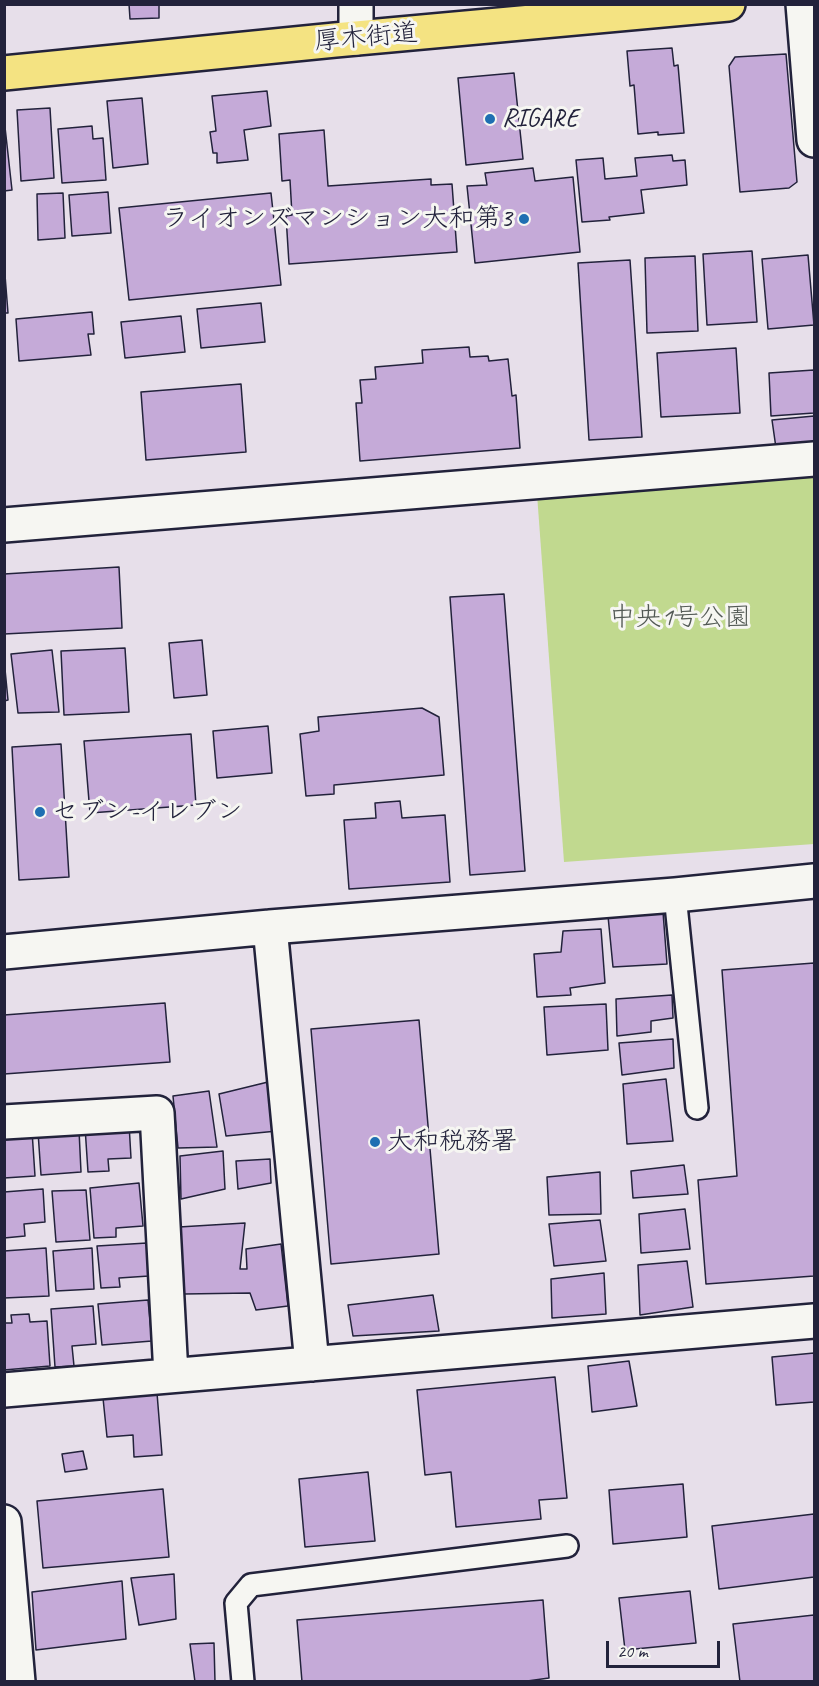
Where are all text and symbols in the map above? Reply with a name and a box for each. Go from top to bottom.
street label: 厚木街道 [313,18,419,58]
place label: RIGARE [502,103,578,135]
marker: RIGARE [483,112,497,126]
place label: ライオンズマンション大和第3 [162,203,512,235]
marker: ライオンズマンション大和第3 [517,212,531,226]
park label: 中央1号公園 [609,602,751,634]
place label: セブン-イレブン [52,796,242,828]
marker: セブン-イレブン [33,805,47,819]
place label: 大和税務署 [387,1126,517,1158]
marker: 大和税務署 [368,1135,382,1149]
scale bar [609,1629,723,1667]
text: 20 m [617,1640,648,1662]

